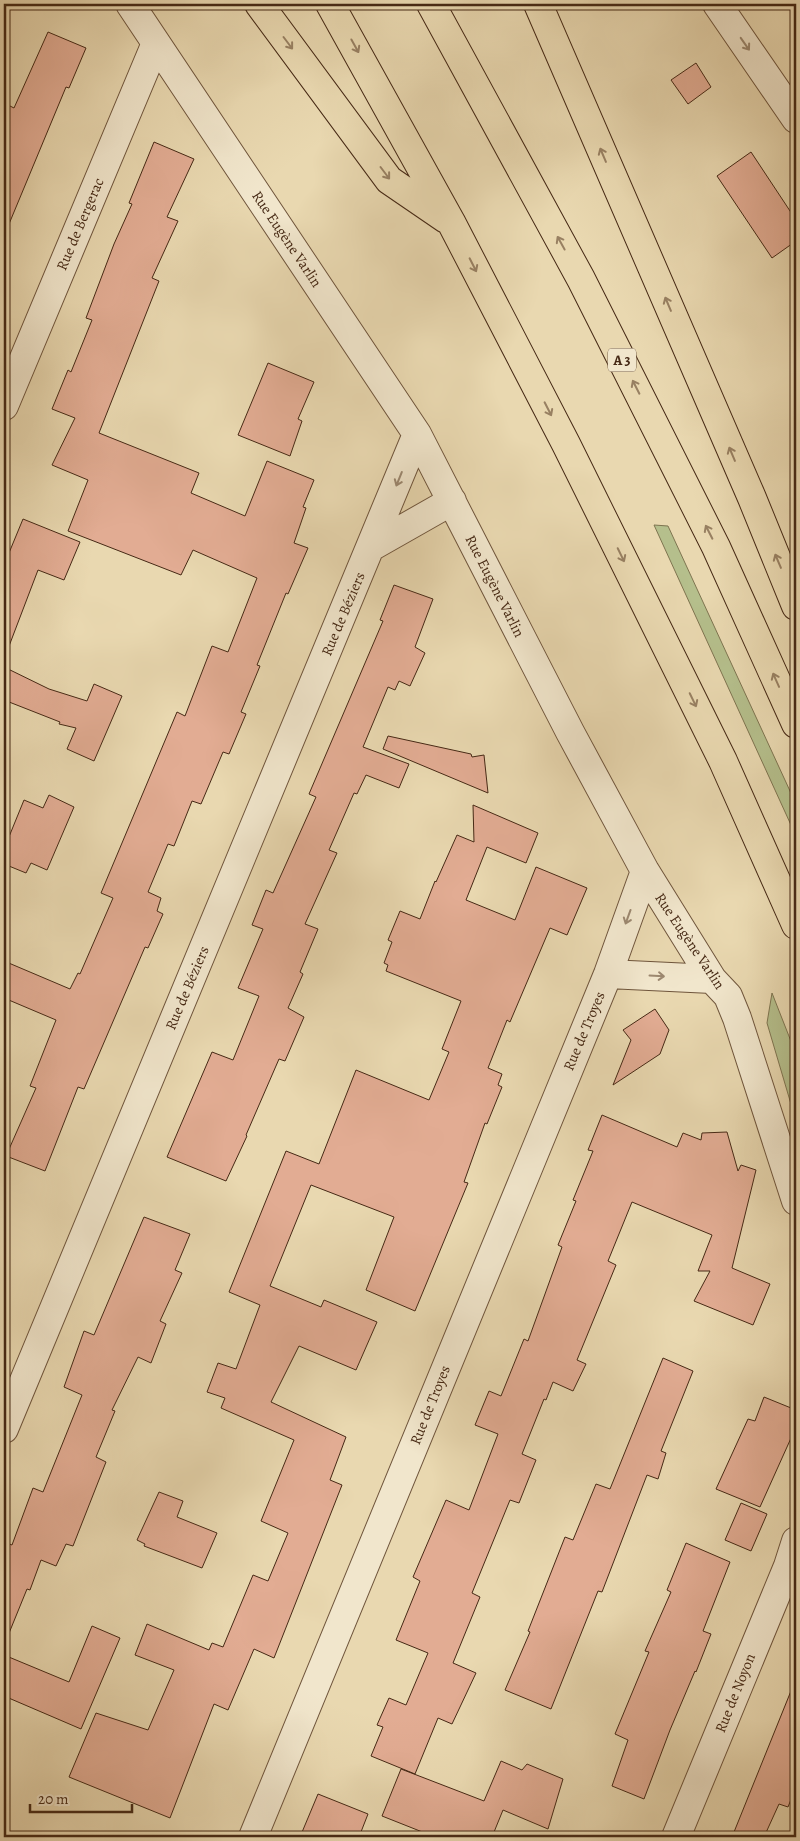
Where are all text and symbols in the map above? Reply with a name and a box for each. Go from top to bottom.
one-way arrow [282,36,293,49]
one-way arrow [740,37,750,51]
one-way arrow [350,38,360,53]
one-way arrow [598,148,608,163]
one-way arrow [379,166,390,179]
street label: Rue de Bergerac [52,175,108,273]
street label: Rue Eugène Varlin [247,187,327,291]
one-way arrow [556,235,566,250]
one-way arrow [469,257,478,272]
one-way arrow [662,297,672,312]
road number: A 3 [608,348,636,372]
one-way arrow [631,380,640,395]
one-way arrow [543,402,553,417]
one-way arrow [727,447,737,462]
one-way arrow [393,471,403,486]
one-way arrow [704,525,713,540]
street label: Rue Eugène Varlin [461,531,529,641]
one-way arrow [616,547,626,562]
one-way arrow [772,554,782,569]
street label: Rue de Béziers [316,569,370,659]
one-way arrow [771,673,781,688]
one-way arrow [689,692,698,707]
street label: Rue Eugène Varlin [650,889,730,993]
one-way arrow [623,909,632,924]
street label: Rue de Béziers [160,943,214,1033]
one-way arrow [649,972,665,981]
street label: Rue de Troyes [558,988,610,1074]
street label: Rue de Troyes [405,1362,455,1448]
street label: Rue de Noyon [710,1650,760,1736]
scale bar [30,1781,132,1813]
text: 20 m [38,1789,69,1809]

